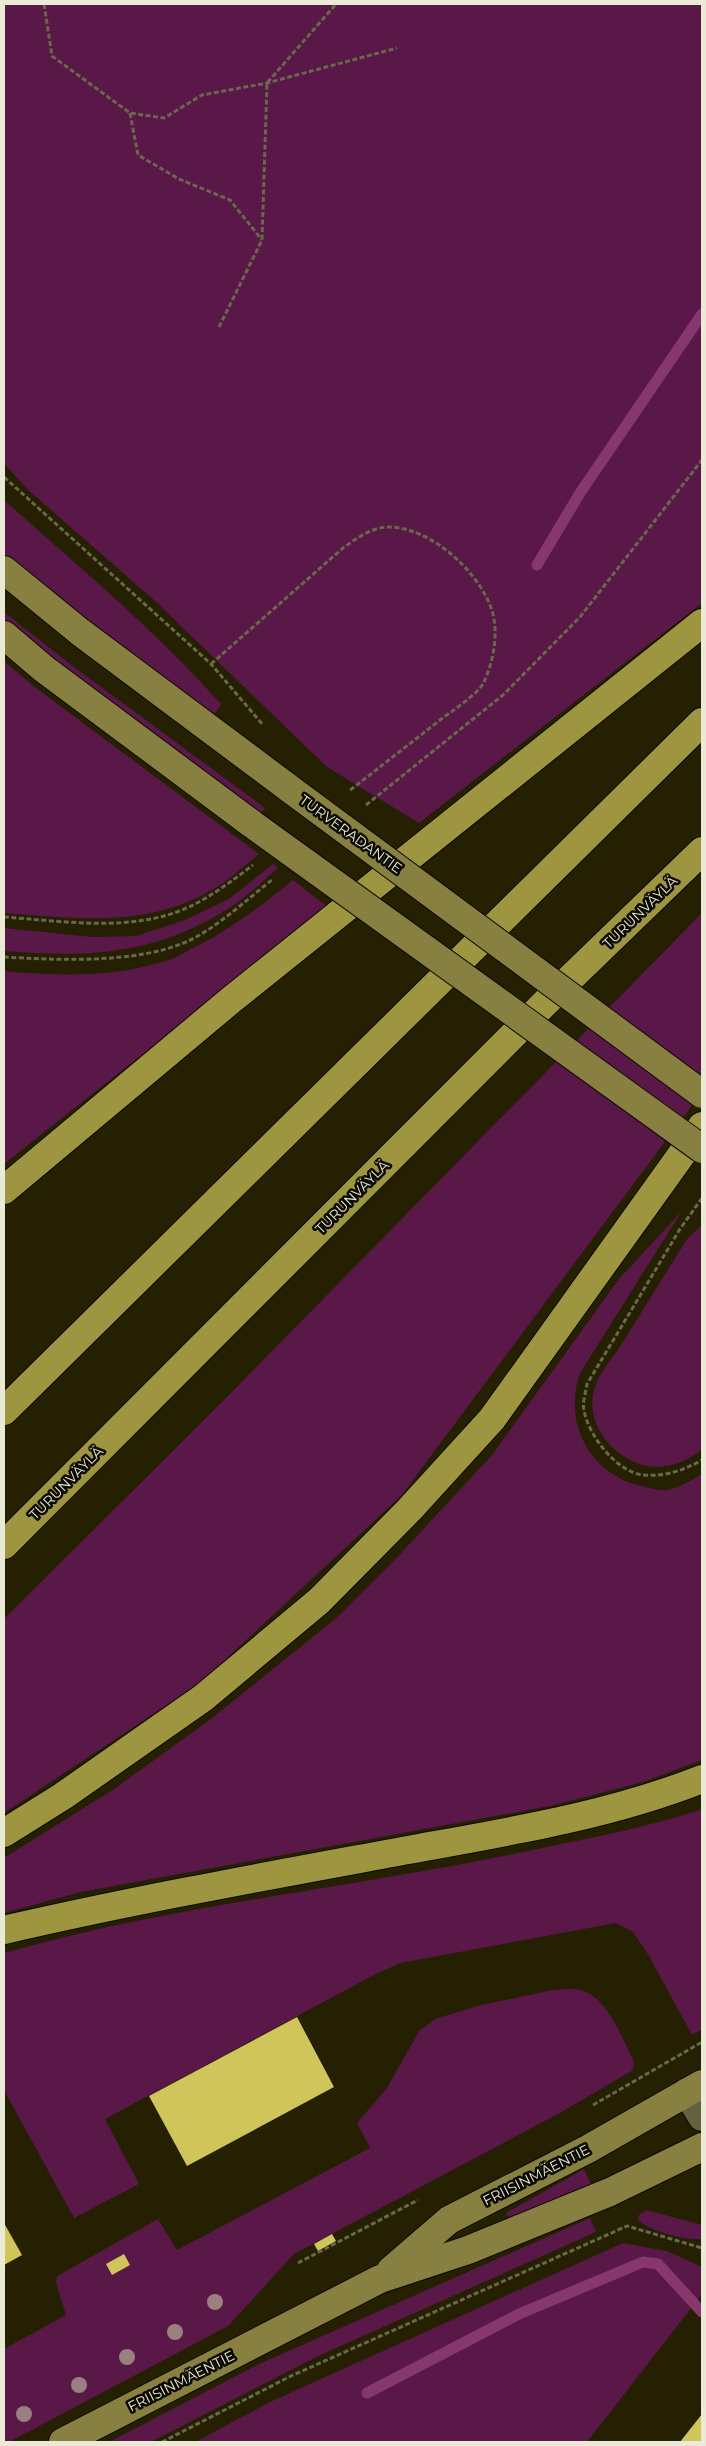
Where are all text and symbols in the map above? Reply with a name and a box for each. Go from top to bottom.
street label: TURVERADANTIE [296,791,406,877]
street label: TURUNVÄYLÄ [599,871,682,952]
street label: TURUNVÄYLÄ [311,1156,393,1238]
street label: TURUNVÄYLÄ [25,1442,107,1524]
street label: FRIISINMÄENTIE [480,2140,592,2210]
street label: FRIISINMÄENTIE [125,2346,237,2416]

